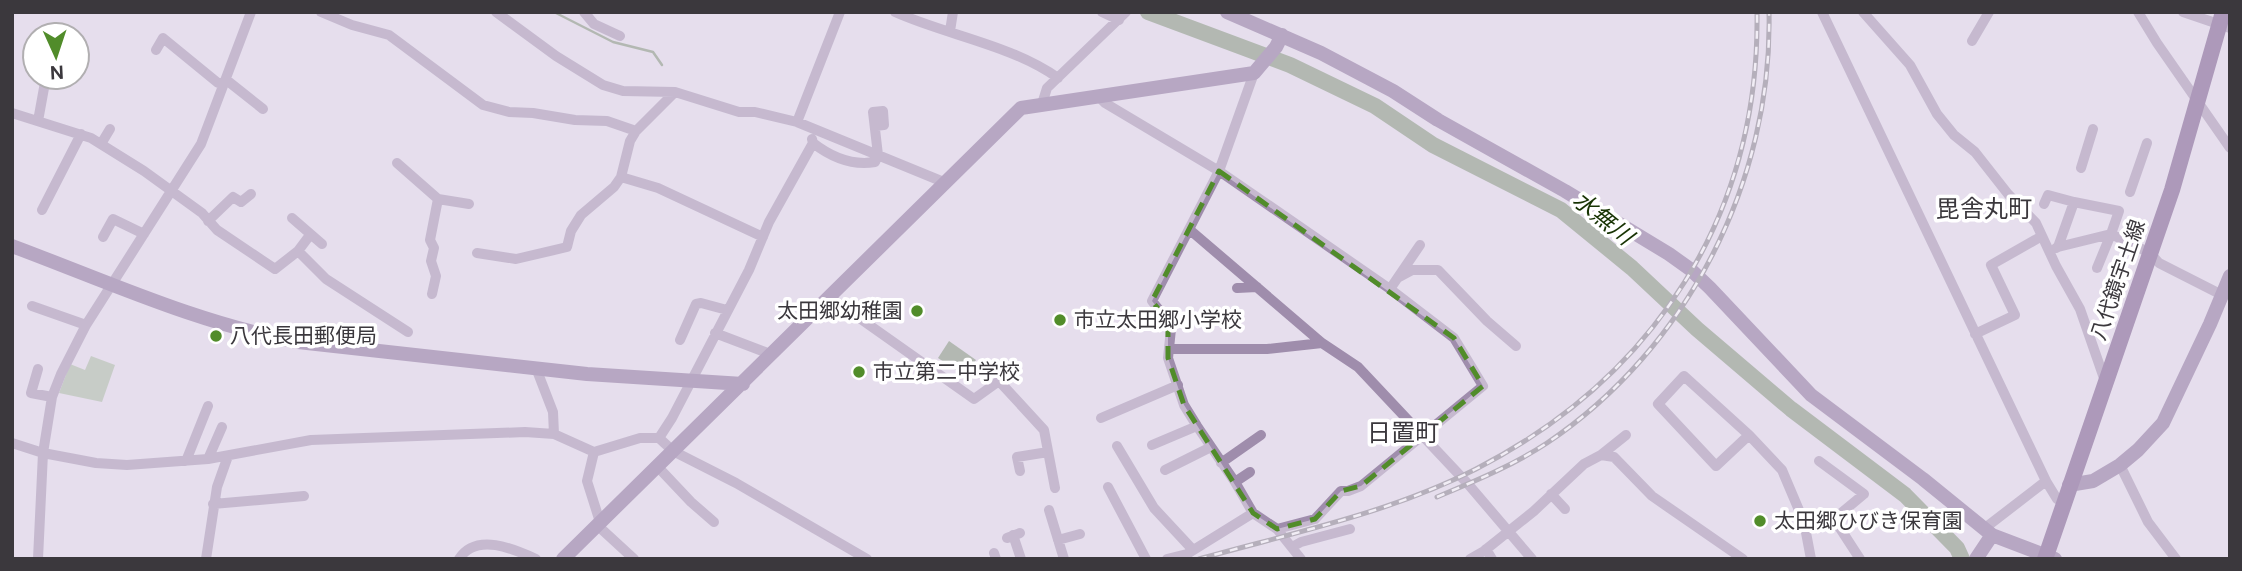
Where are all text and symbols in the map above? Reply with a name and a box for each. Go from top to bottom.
north arrow [21,21,91,91]
text: N [49,60,64,85]
water label: 水無川 [1567,185,1642,253]
district label: 毘舎丸町 [1936,193,2032,224]
street label: 八代鏡宇土線 [2084,216,2152,344]
place label: 太田郷幼稚園 [777,297,903,325]
marker: 太田郷幼稚園 [909,303,925,319]
place label: 市立太田郷小学校 [1074,306,1242,334]
marker: 市立太田郷小学校 [1052,312,1068,328]
place label: 八代長田郵便局 [230,322,377,350]
marker: 八代長田郵便局 [208,328,224,344]
place label: 市立第二中学校 [873,358,1020,386]
marker: 市立第二中学校 [851,364,867,380]
district label: 日置町 [1367,417,1439,448]
place label: 太田郷ひびき保育園 [1774,507,1963,535]
marker: 太田郷ひびき保育園 [1752,513,1768,529]

